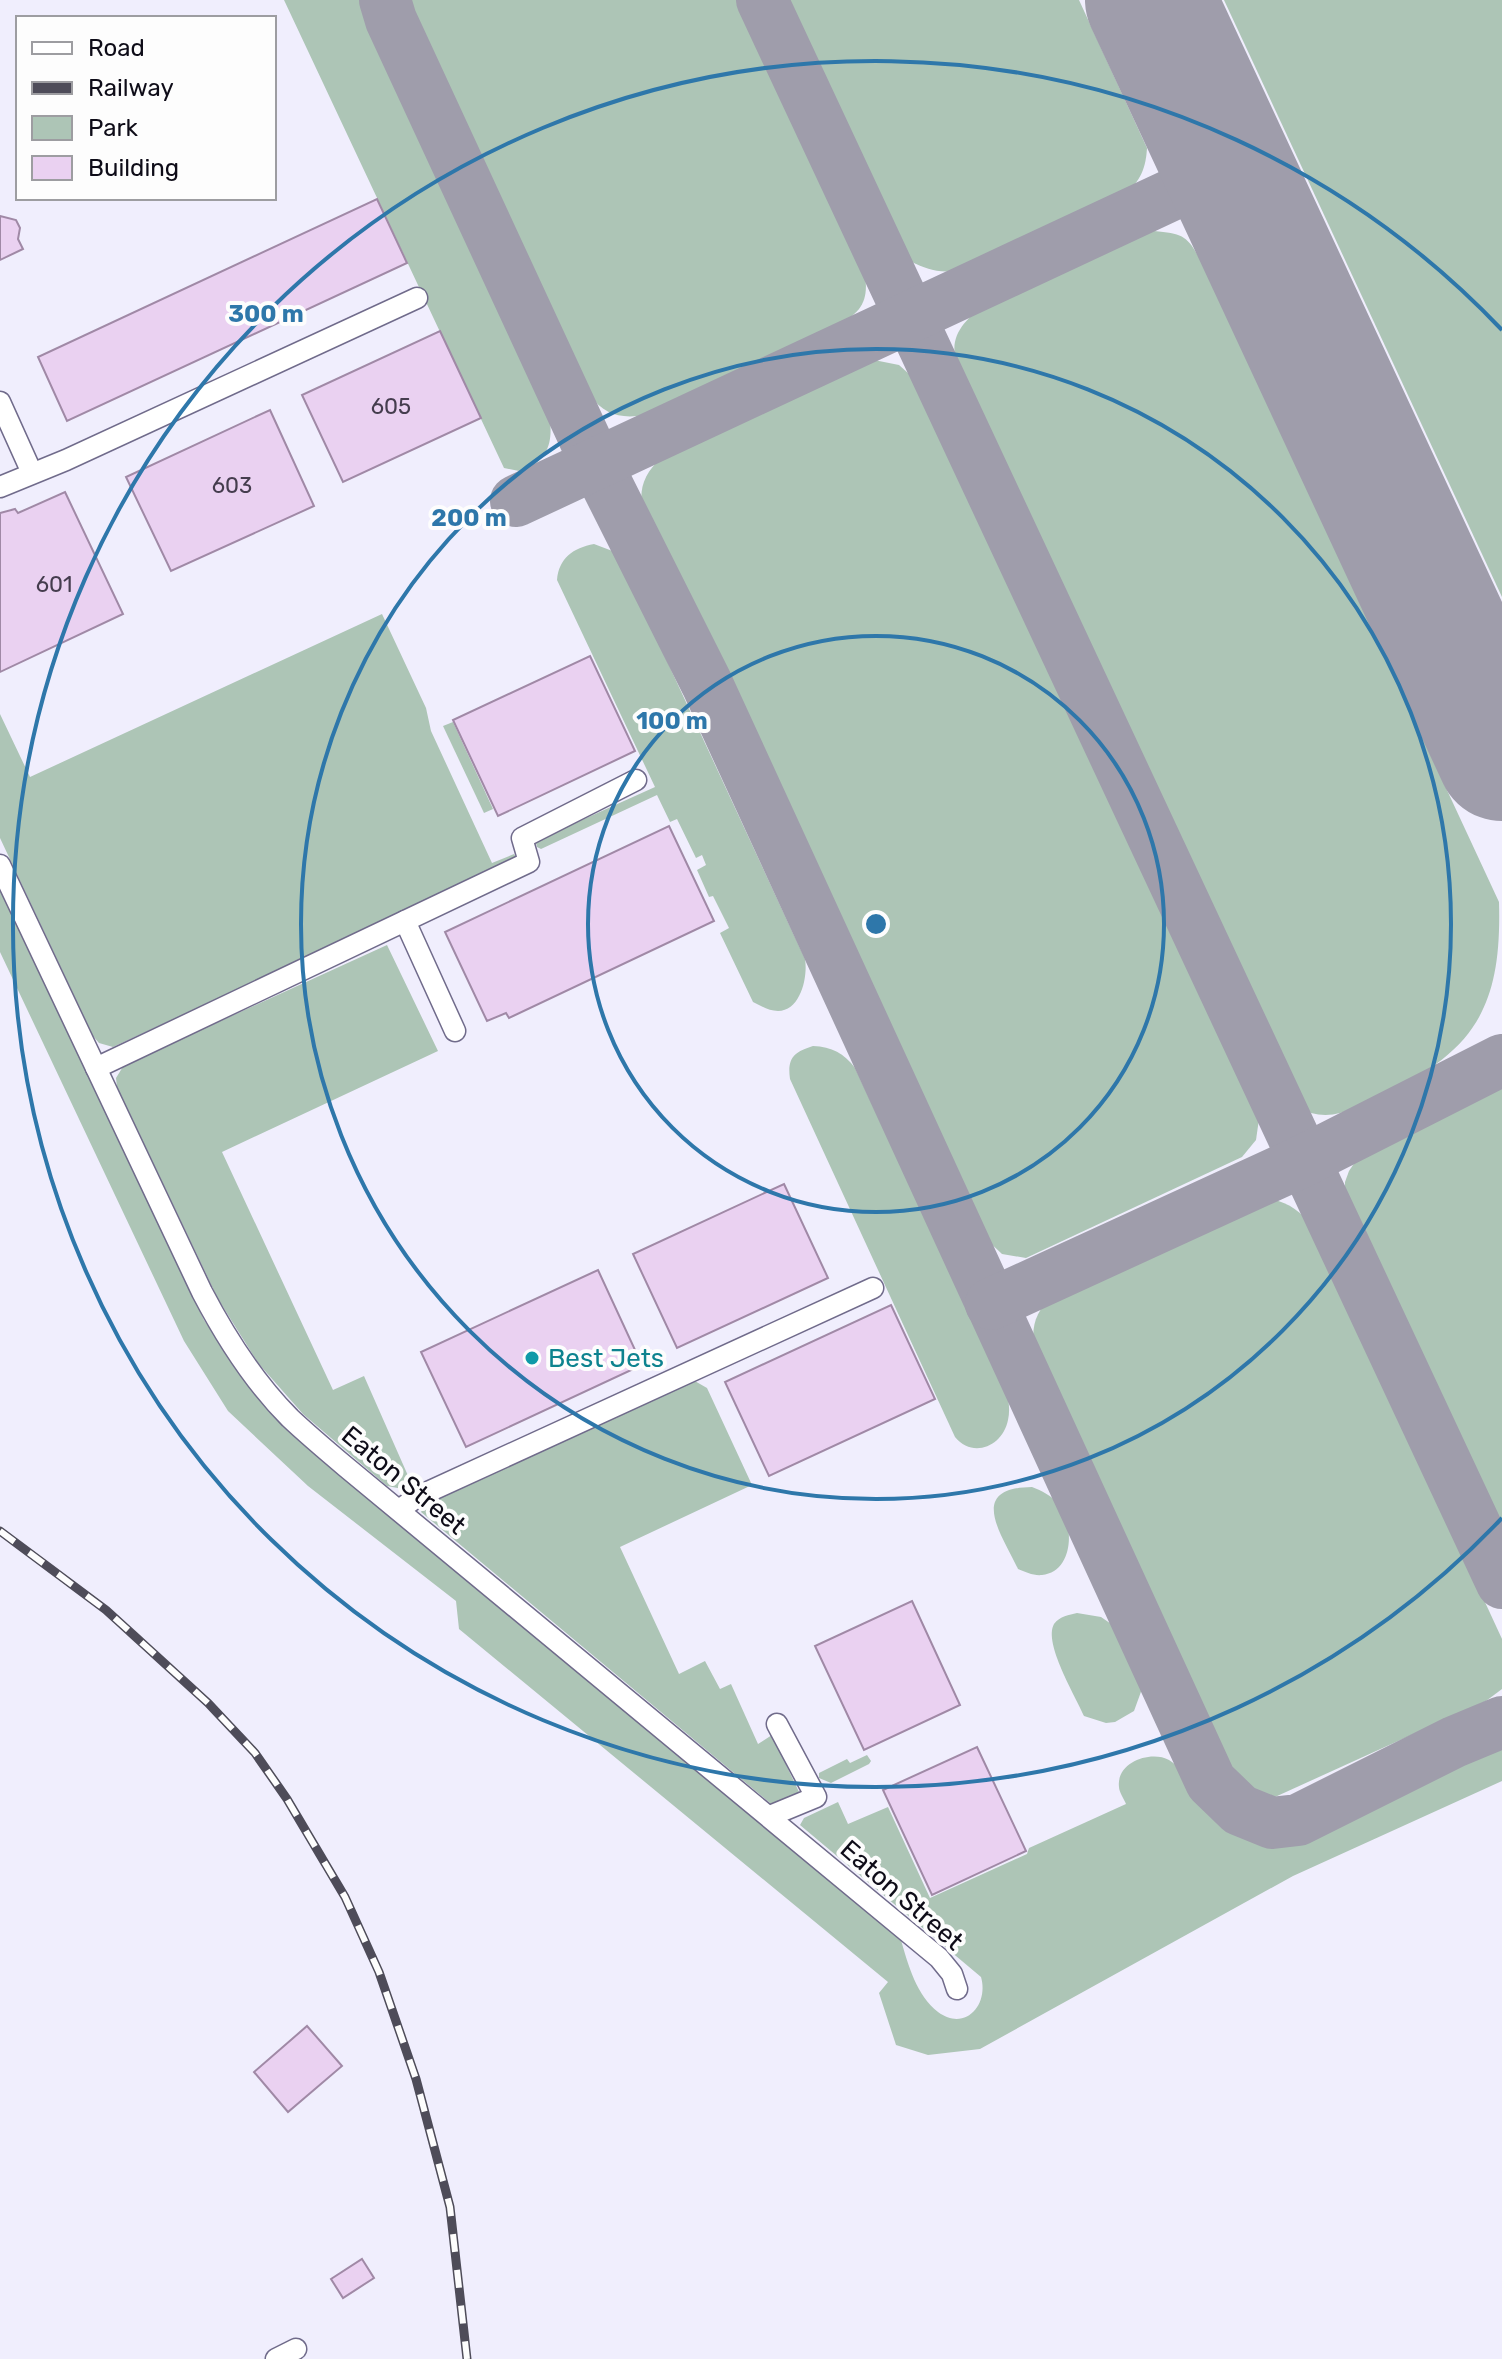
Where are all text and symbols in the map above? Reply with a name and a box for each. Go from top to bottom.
legend [16,16,276,200]
text: Road [88,34,145,62]
text: Railway [88,74,174,102]
text: Park [88,114,139,142]
text: Building [88,154,179,182]
text: 300 m [228,300,304,328]
house number: 605 [371,393,411,420]
house number: 603 [212,472,252,499]
text: 200 m [431,504,507,532]
house number: 601 [36,571,72,598]
text: 100 m [636,707,708,735]
centre of rings [862,910,890,938]
place label: Best Jets [548,1343,664,1374]
marker: Best Jets [523,1349,541,1367]
street label: Eaton Street [335,1420,472,1541]
street label: Eaton Street [834,1834,969,1957]

